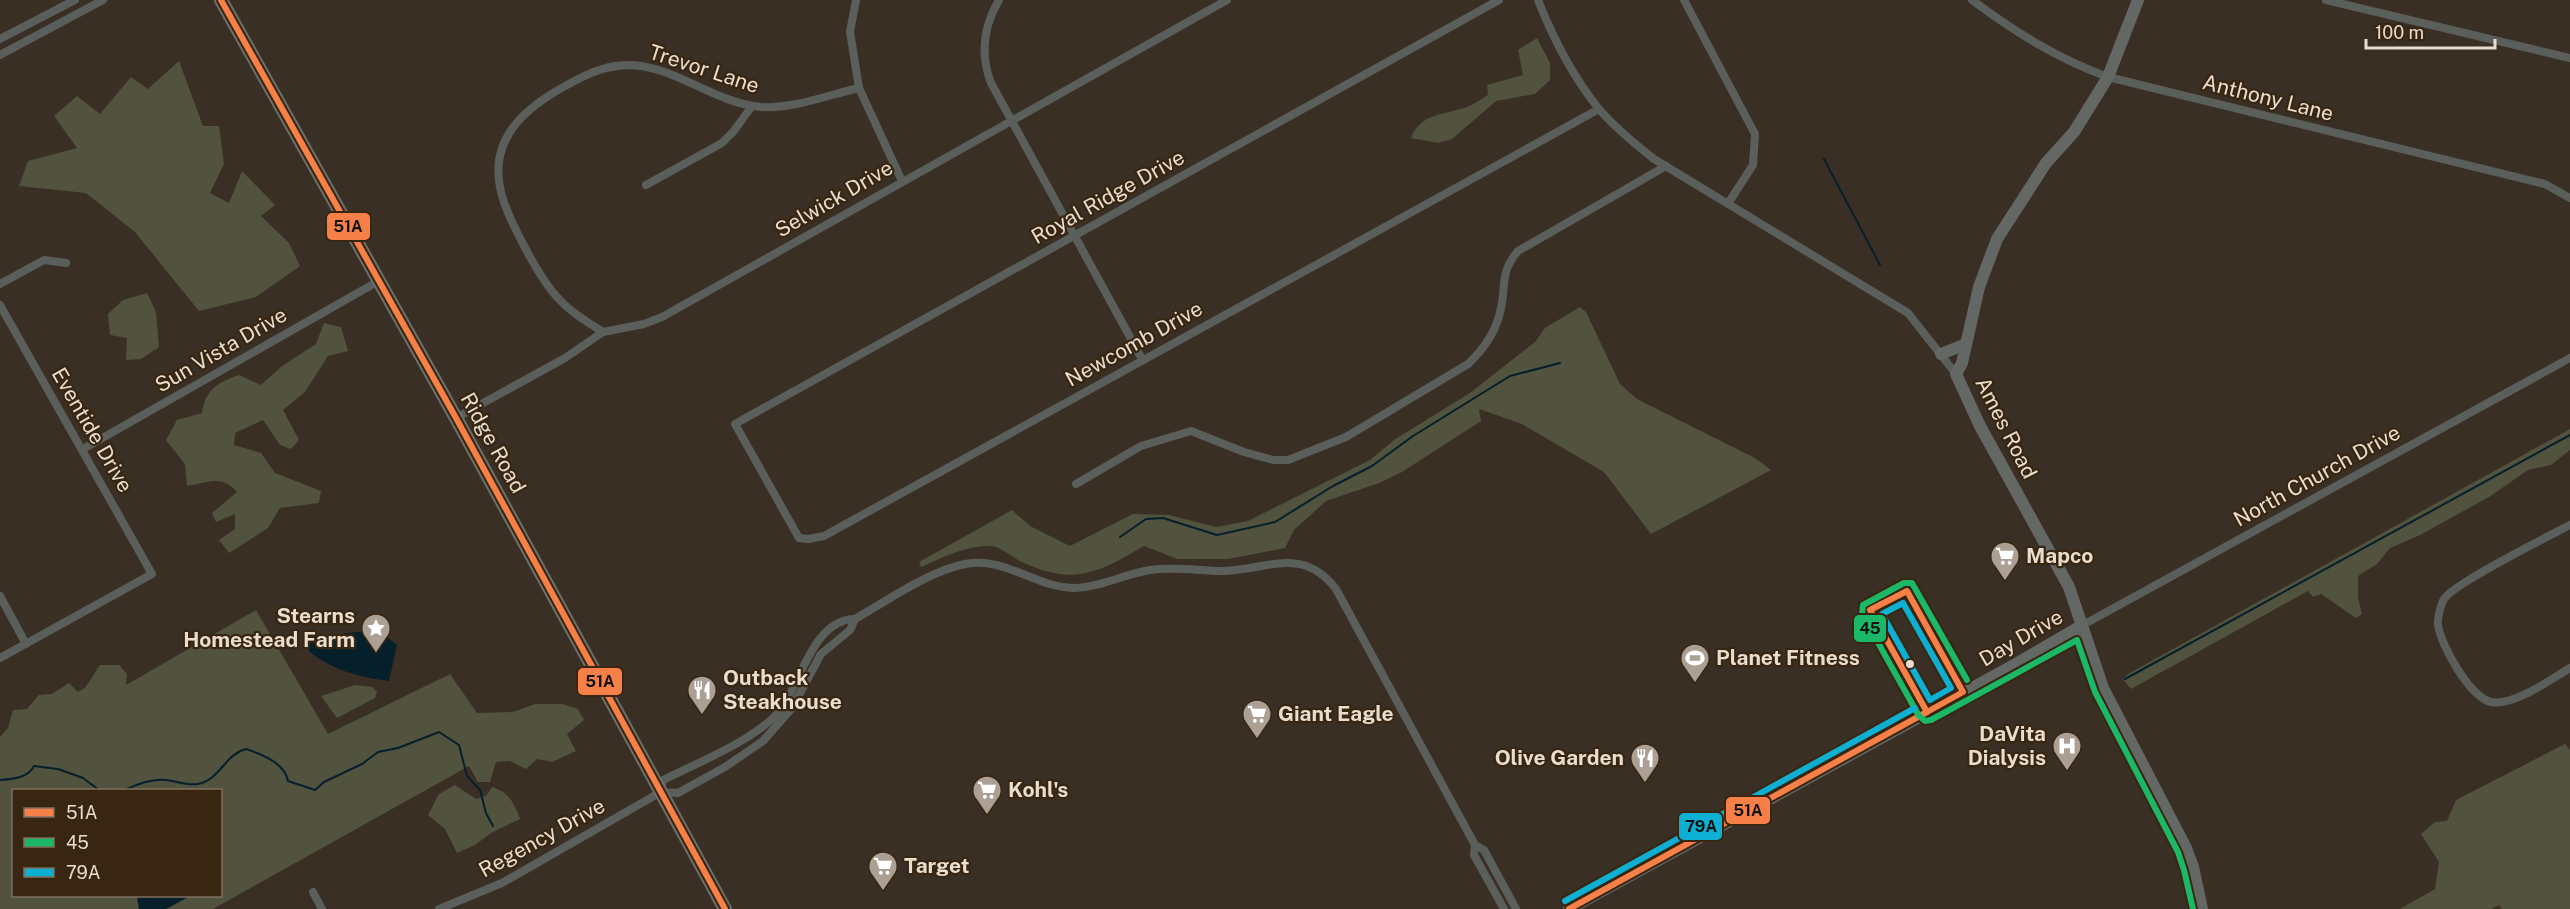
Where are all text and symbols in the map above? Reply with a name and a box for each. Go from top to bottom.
scale bar [2366,12,2495,50]
text: 100 m [2375,22,2424,43]
street label: Trevor Lane [646,39,762,98]
street label: Anthony Lane [2200,69,2336,126]
street label: Royal Ridge Drive [1027,144,1189,249]
street label: Selwick Drive [770,155,897,242]
line badge: 51A [326,212,371,241]
text: 51A [333,217,363,236]
street label: Newcomb Drive [1061,296,1207,392]
street label: Sun Vista Drive [150,302,291,397]
street label: Eventide Drive [47,363,138,496]
street label: Ames Road [1970,373,2043,483]
street label: Ridge Road [456,388,531,497]
street label: North Church Drive [2229,419,2404,532]
supermarket icon: Mapco [1989,540,2021,582]
place label: Mapco [2026,543,2093,568]
place label: Stearns Homestead Farm [183,603,355,652]
street label: Day Drive [1975,604,2067,671]
place icon: Stearns Homestead Farm [360,612,392,654]
line badge: 45 [1853,614,1887,643]
text: 45 [1859,619,1881,638]
sports icon: Planet Fitness [1679,642,1711,684]
place label: Planet Fitness [1716,645,1860,670]
unlabelled marker [1904,658,1916,670]
place label: Outback Steakhouse [723,665,842,714]
line badge: 51A [577,667,623,696]
text: 51A [585,672,615,691]
restaurant icon: Outback Steakhouse [686,674,718,716]
supermarket icon: Giant Eagle [1241,698,1273,740]
place label: Giant Eagle [1278,701,1394,726]
place label: DaVita Dialysis [1968,721,2046,770]
hospital icon: DaVita Dialysis [2051,730,2083,772]
restaurant icon: Olive Garden [1629,742,1661,784]
place label: Olive Garden [1495,745,1624,770]
supermarket icon: Kohl's [971,774,1003,816]
place label: Kohl's [1008,777,1068,802]
legend [12,789,222,897]
street label: Regency Drive [474,793,609,882]
line badge: 51A [1725,796,1771,825]
text: 51A [1733,801,1763,820]
text: 51A [66,802,98,823]
line badge: 79A [1678,812,1723,841]
text: 79A [1685,817,1717,836]
text: 45 [66,832,89,853]
supermarket icon: Target [867,850,899,892]
place label: Target [904,853,969,878]
text: 79A [66,862,101,883]

